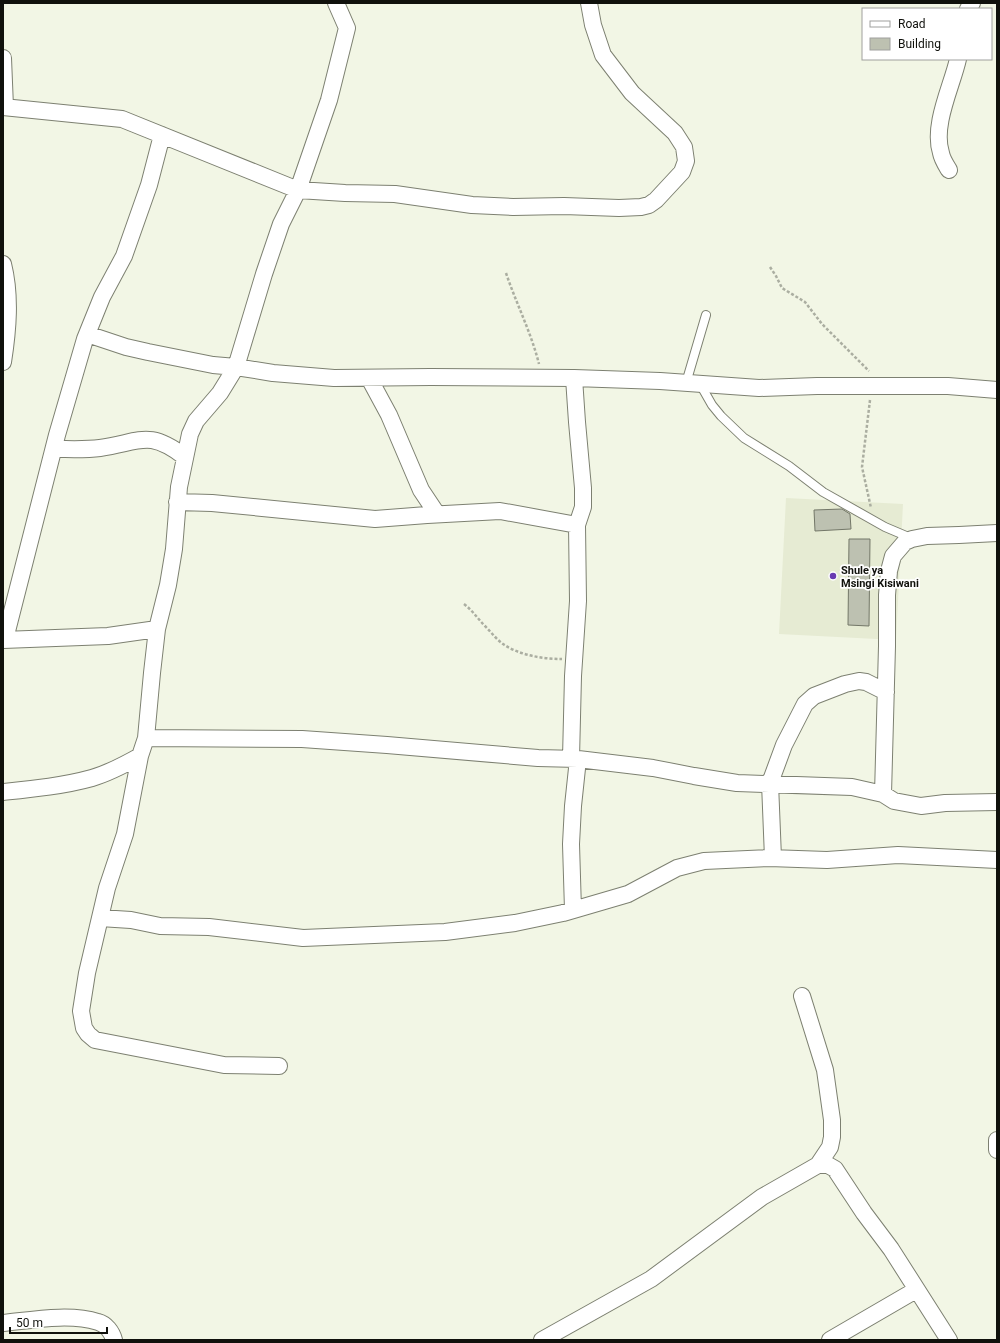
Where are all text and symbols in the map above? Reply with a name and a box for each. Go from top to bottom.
legend [862,8,992,60]
text: Road [898,17,926,31]
text: Building [898,37,941,51]
place label: Shule ya Msingi Kisiwani [841,564,919,590]
marker: Shule ya Msingi Kisiwani [828,571,838,581]
scale bar [10,1309,107,1335]
text: 50 m [16,1316,43,1330]

